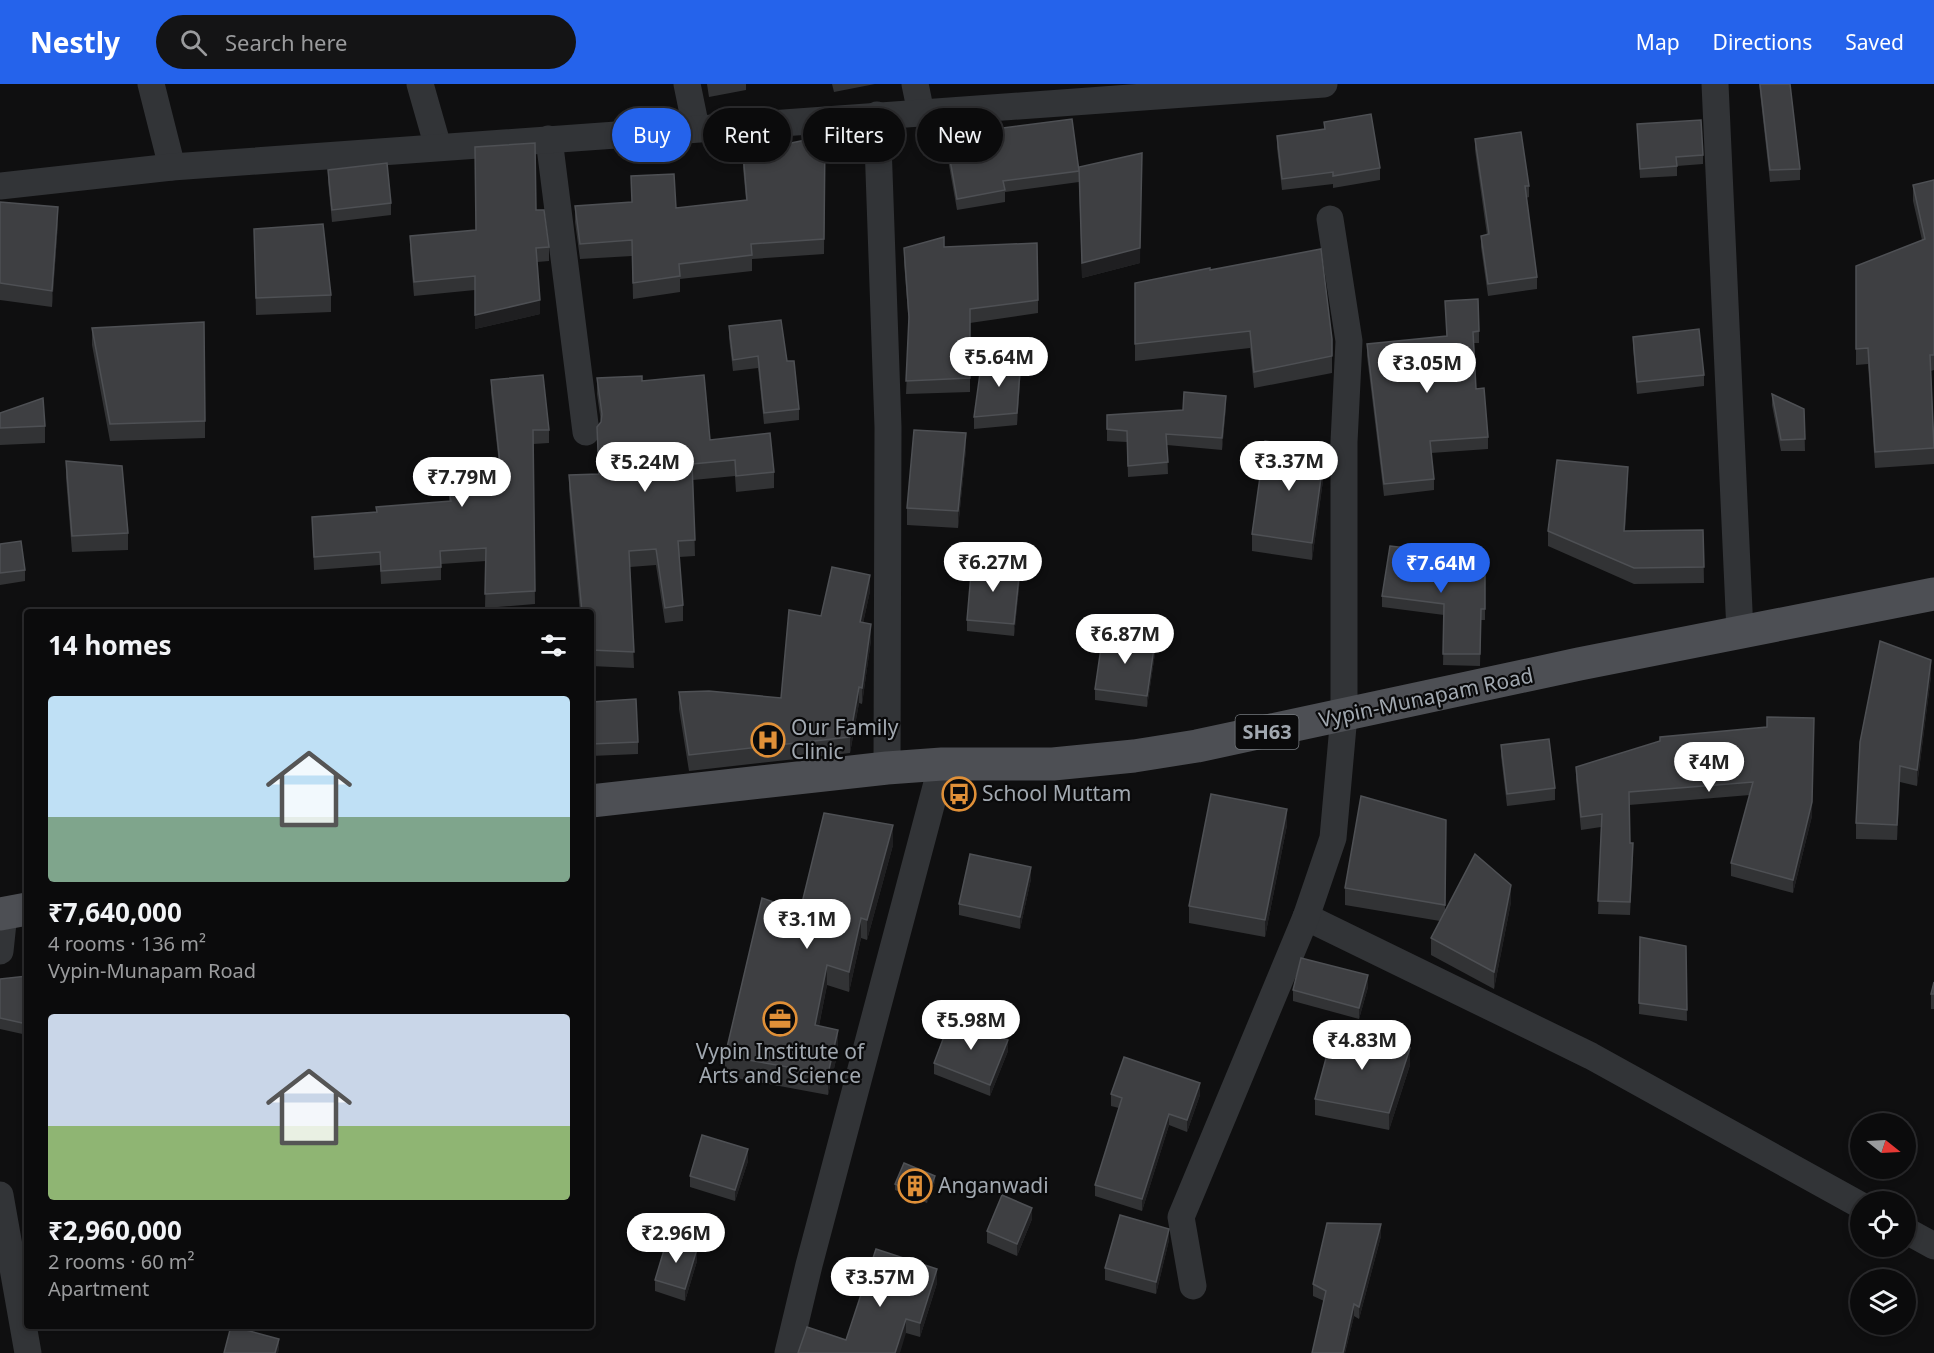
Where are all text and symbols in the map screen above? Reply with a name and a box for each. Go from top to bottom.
search box [156,15,576,69]
text: Nestly [30,23,120,61]
icon: search [177,26,210,59]
text: Search here [225,27,347,57]
text: Map [1636,28,1680,56]
text: Directions [1713,28,1812,56]
text: Saved [1845,28,1904,56]
chip: Buy [612,108,691,162]
chip: Rent [703,108,791,162]
chip: Filters [803,108,905,162]
chip: New [917,108,1003,162]
pin: ₹5.64M [950,337,1048,388]
text: ₹5.64M [964,343,1034,370]
pin: ₹3.05M [1378,343,1476,394]
text: ₹3.05M [1392,349,1462,376]
pin: ₹3.37M [1240,441,1338,492]
pin: ₹5.24M [596,442,694,493]
text: ₹3.37M [1254,447,1324,474]
text: ₹5.24M [610,448,680,475]
pin: ₹7.79M [413,457,511,508]
text: ₹7.79M [427,463,497,490]
pin: ₹6.27M [944,542,1042,593]
pin: ₹7.64M [1392,543,1490,594]
text: ₹6.27M [958,548,1028,575]
text: ₹7.64M [1406,549,1476,576]
pin: ₹6.87M [1076,614,1174,665]
text: ₹6.87M [1090,620,1160,647]
text: 14 homes [48,627,172,663]
icon: filters [537,629,570,662]
street label: Vypin-Munapam Road [1316,661,1536,733]
place label: Our Family Clinic [791,713,899,765]
road number: SH63 [1236,715,1298,749]
hospital icon: Our Family Clinic [750,722,786,758]
icon: home [255,735,363,843]
pin: ₹4M [1680,742,1738,793]
text: ₹4M [1688,748,1730,775]
bus stop icon: School Muttam [941,776,977,812]
place label: School Muttam [982,779,1131,807]
text: ₹7,640,000 [48,894,182,930]
pin: ₹3.1M [765,899,849,950]
text: ₹3.1M [778,905,836,932]
text: 4 rooms · 136 m² [48,930,206,957]
text: Vypin-Munapam Road [48,957,256,984]
pin: ₹5.98M [922,1000,1020,1051]
office icon: Vypin Institute of Arts and Science [762,1001,798,1037]
text: ₹5.98M [936,1006,1006,1033]
pin: ₹4.83M [1313,1020,1411,1071]
text: ₹4.83M [1327,1026,1397,1053]
place label: Vypin Institute of Arts and Science [696,1037,866,1089]
icon: home [255,1053,363,1161]
north arrow [1850,1113,1916,1179]
map controls [1850,1113,1916,1335]
building icon: Anganwadi [897,1168,933,1204]
place label: Anganwadi [938,1171,1049,1199]
button: locate [1850,1191,1916,1257]
text: ₹2,960,000 [48,1212,182,1248]
pin: ₹2.96M [627,1213,725,1264]
text: ₹2.96M [641,1219,711,1246]
text: 2 rooms · 60 m² [48,1248,195,1275]
pin: ₹3.57M [831,1257,929,1308]
text: ₹3.57M [845,1263,915,1290]
button: layers [1850,1269,1916,1335]
text: Apartment [48,1275,149,1302]

